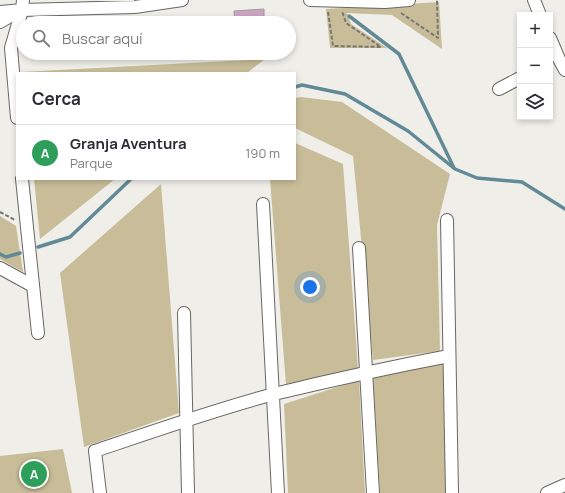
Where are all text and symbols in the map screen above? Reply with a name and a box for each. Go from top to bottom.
map controls [517,12,553,120]
button: + [517,12,553,48]
search box [16,16,296,60]
icon: search [30,27,52,49]
text: Buscar aquí [62,28,143,49]
button: − [517,48,553,84]
button: layers [517,84,553,120]
text: Cerca [32,87,81,110]
text: Granja Aventura [70,133,187,154]
text: A [41,144,49,162]
text: 190 m [245,144,280,162]
text: Parque [70,154,112,172]
your location [300,277,320,297]
pin: A [21,459,47,489]

